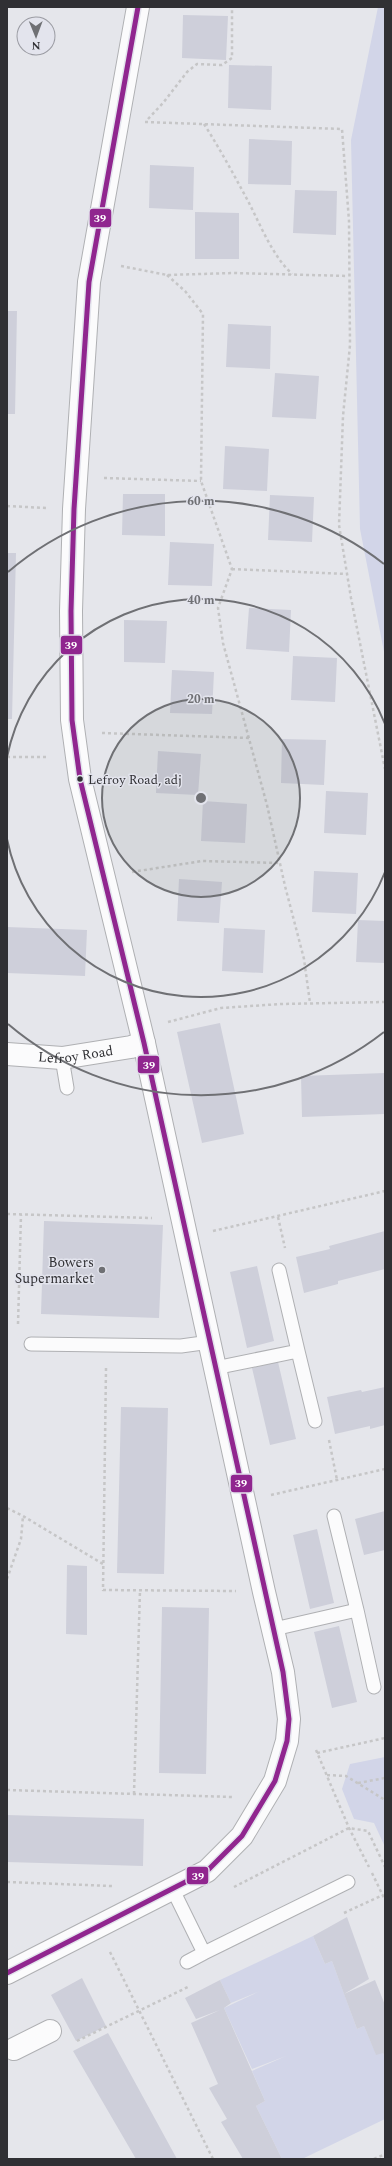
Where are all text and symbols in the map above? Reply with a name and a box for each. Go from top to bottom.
north arrow [16,16,56,56]
text: N [32,37,41,54]
line badge: 39 [89,208,112,228]
text: 39 [94,210,106,227]
text: 60 m [187,492,215,511]
text: 40 m [187,591,215,610]
line badge: 39 [60,635,83,655]
text: 39 [65,637,77,654]
text: 20 m [187,690,215,709]
place label: Lefroy Road, adj [88,770,182,790]
marker: Lefroy Road, adj [75,774,85,784]
centre of rings [194,791,208,805]
street label: Lefroy Road [37,1040,115,1069]
line badge: 39 [137,1055,160,1074]
text: 39 [143,1057,155,1074]
place label: Bowers Supermarket [15,1252,94,1289]
marker: Bowers Supermarket [97,1265,107,1275]
line badge: 39 [230,1474,253,1493]
text: 39 [235,1475,247,1492]
line badge: 39 [186,1866,209,1885]
text: 39 [192,1868,204,1885]

